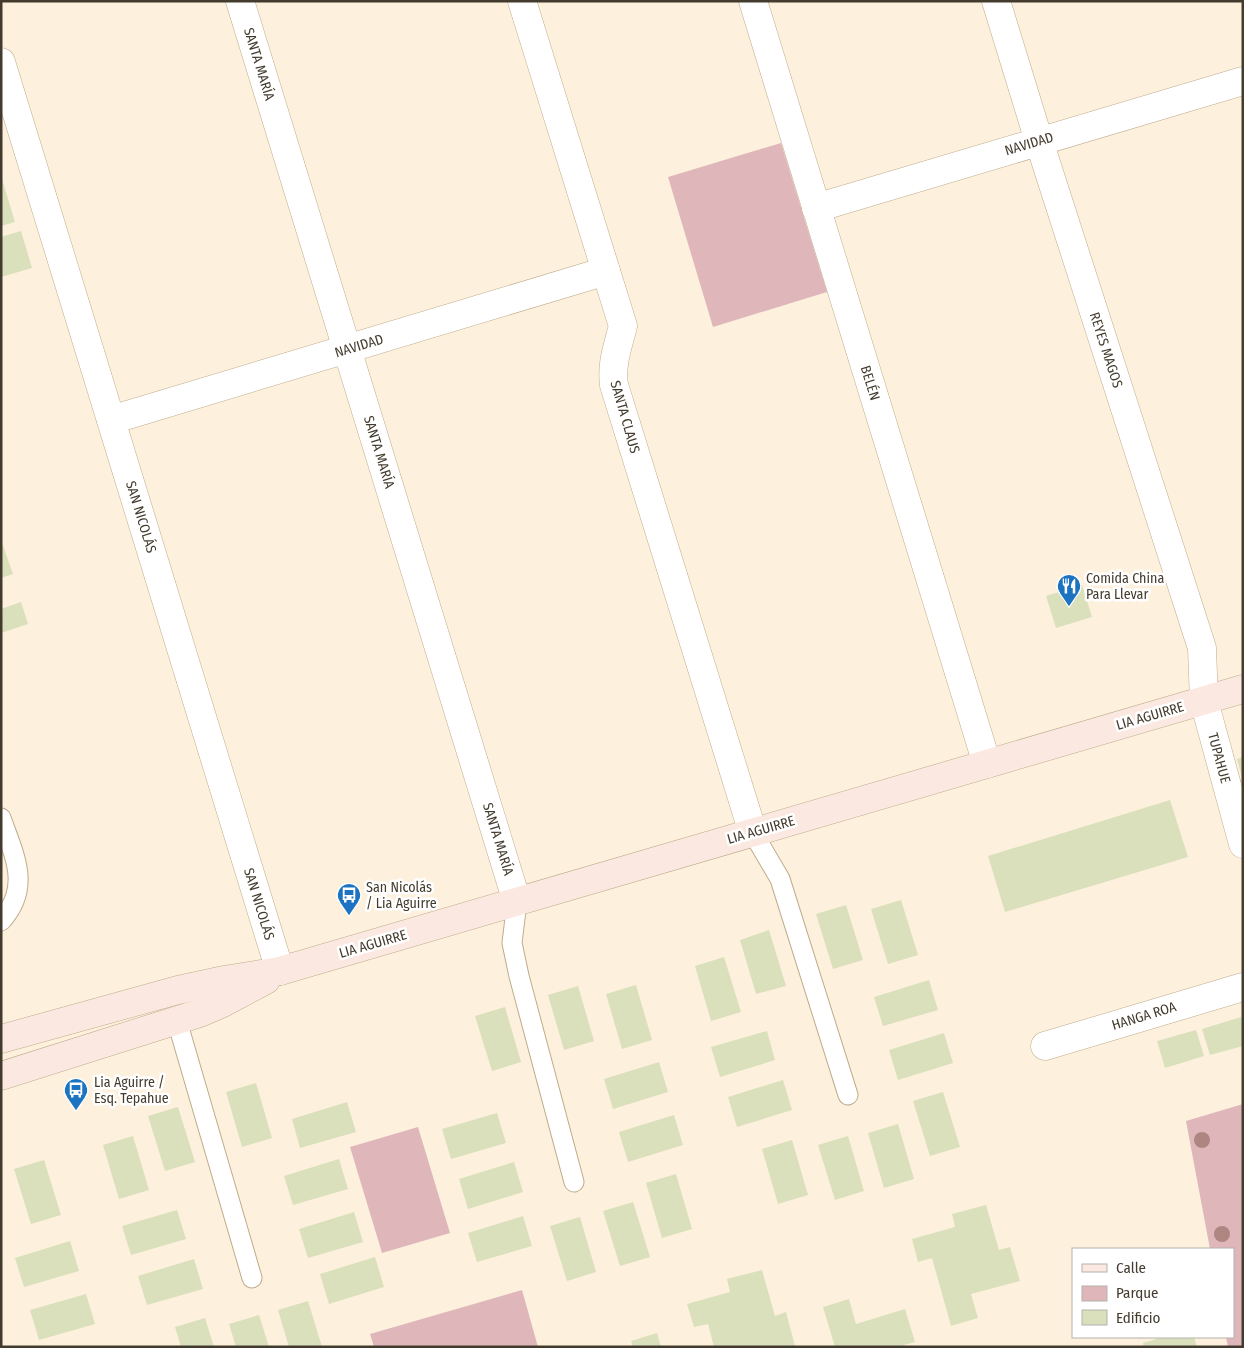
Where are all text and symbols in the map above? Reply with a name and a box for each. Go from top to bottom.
street label: SANTA MARÍA [240,25,279,103]
street label: NAVIDAD [1003,129,1055,159]
street label: REYES MAGOS [1086,310,1126,390]
street label: NAVIDAD [333,331,385,361]
street label: BELÉN [857,363,884,402]
street label: SANTA CLAUS [607,379,643,455]
street label: SANTA MARÍA [360,413,399,491]
street label: SAN NICOLÁS [122,479,161,555]
place label: Comida China Para Llevar [1086,570,1164,603]
restaurant icon: Comida China Para Llevar [1056,573,1082,607]
street label: LIA AGUIRRE [1114,698,1186,734]
street label: TUPAHUE [1204,731,1234,786]
street label: SANTA MARÍA [479,800,518,878]
street label: LIA AGUIRRE [725,812,797,848]
street label: SAN NICOLÁS [240,866,279,942]
place label: San Nicolás / Lia Aguirre [366,879,437,912]
bus stop icon: San Nicolás / Lia Aguirre [336,882,362,916]
street label: LIA AGUIRRE [337,926,409,962]
street label: HANGA ROA [1110,998,1179,1034]
place label: Lia Aguirre / Esq. Tepahue [94,1074,169,1107]
bus stop icon: Lia Aguirre / Esq. Tepahue [63,1077,89,1111]
legend [1072,1248,1234,1338]
text: Calle [1116,1259,1146,1277]
text: Parque [1116,1284,1159,1302]
text: Edificio [1116,1309,1161,1327]

